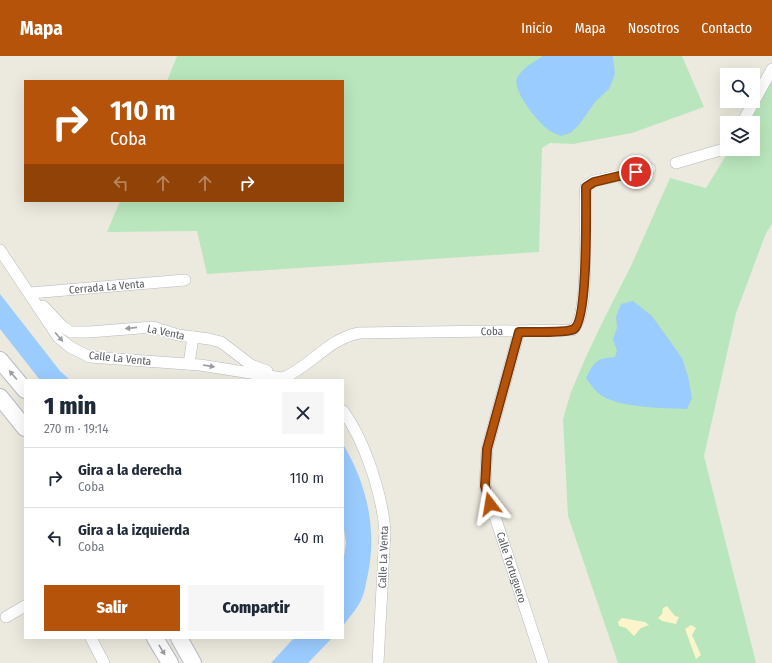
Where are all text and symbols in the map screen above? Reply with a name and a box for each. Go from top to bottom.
text: Mapa [20,17,63,40]
text: Inicio [521,20,553,37]
text: Mapa [575,20,606,37]
text: Nosotros [628,20,679,37]
text: Contacto [701,20,752,37]
map controls [720,68,760,156]
button: search [720,68,760,108]
text: 110 m [110,94,176,127]
icon: right [44,96,96,148]
button: layers [720,116,760,156]
text: Coba [110,128,147,150]
pin [619,155,653,189]
icon: arrive [625,161,647,183]
icon: left [110,172,132,194]
icon: ahead [152,172,174,194]
icon: ahead [194,172,216,194]
icon: right [236,172,258,194]
street label: Cerrada La Venta [69,277,145,297]
street label: La Venta [146,322,186,343]
one-way arrow [125,324,137,331]
street label: Coba [481,325,503,338]
one-way arrow [54,331,63,342]
street label: Calle La Venta [88,349,152,368]
one-way arrow [203,363,216,369]
one-way arrow [8,370,17,380]
text: 1 min [44,392,96,420]
button: close [282,392,324,434]
text: 270 m · 19:14 [44,421,108,436]
text: Gira a la derecha [78,461,182,479]
icon: right [44,467,66,489]
text: 110 m [290,469,324,487]
text: Coba [78,479,104,494]
position arrow [469,483,511,525]
text: Gira a la izquierda [78,521,190,539]
street label: Calle La Venta [376,525,391,589]
icon: left [44,527,66,549]
text: 40 m [294,529,324,547]
street label: Calle Tortuguero [494,531,529,605]
text: Coba [78,539,104,554]
button: Salir [44,585,180,631]
button: Compartir [188,585,324,631]
one-way arrow [159,645,166,656]

